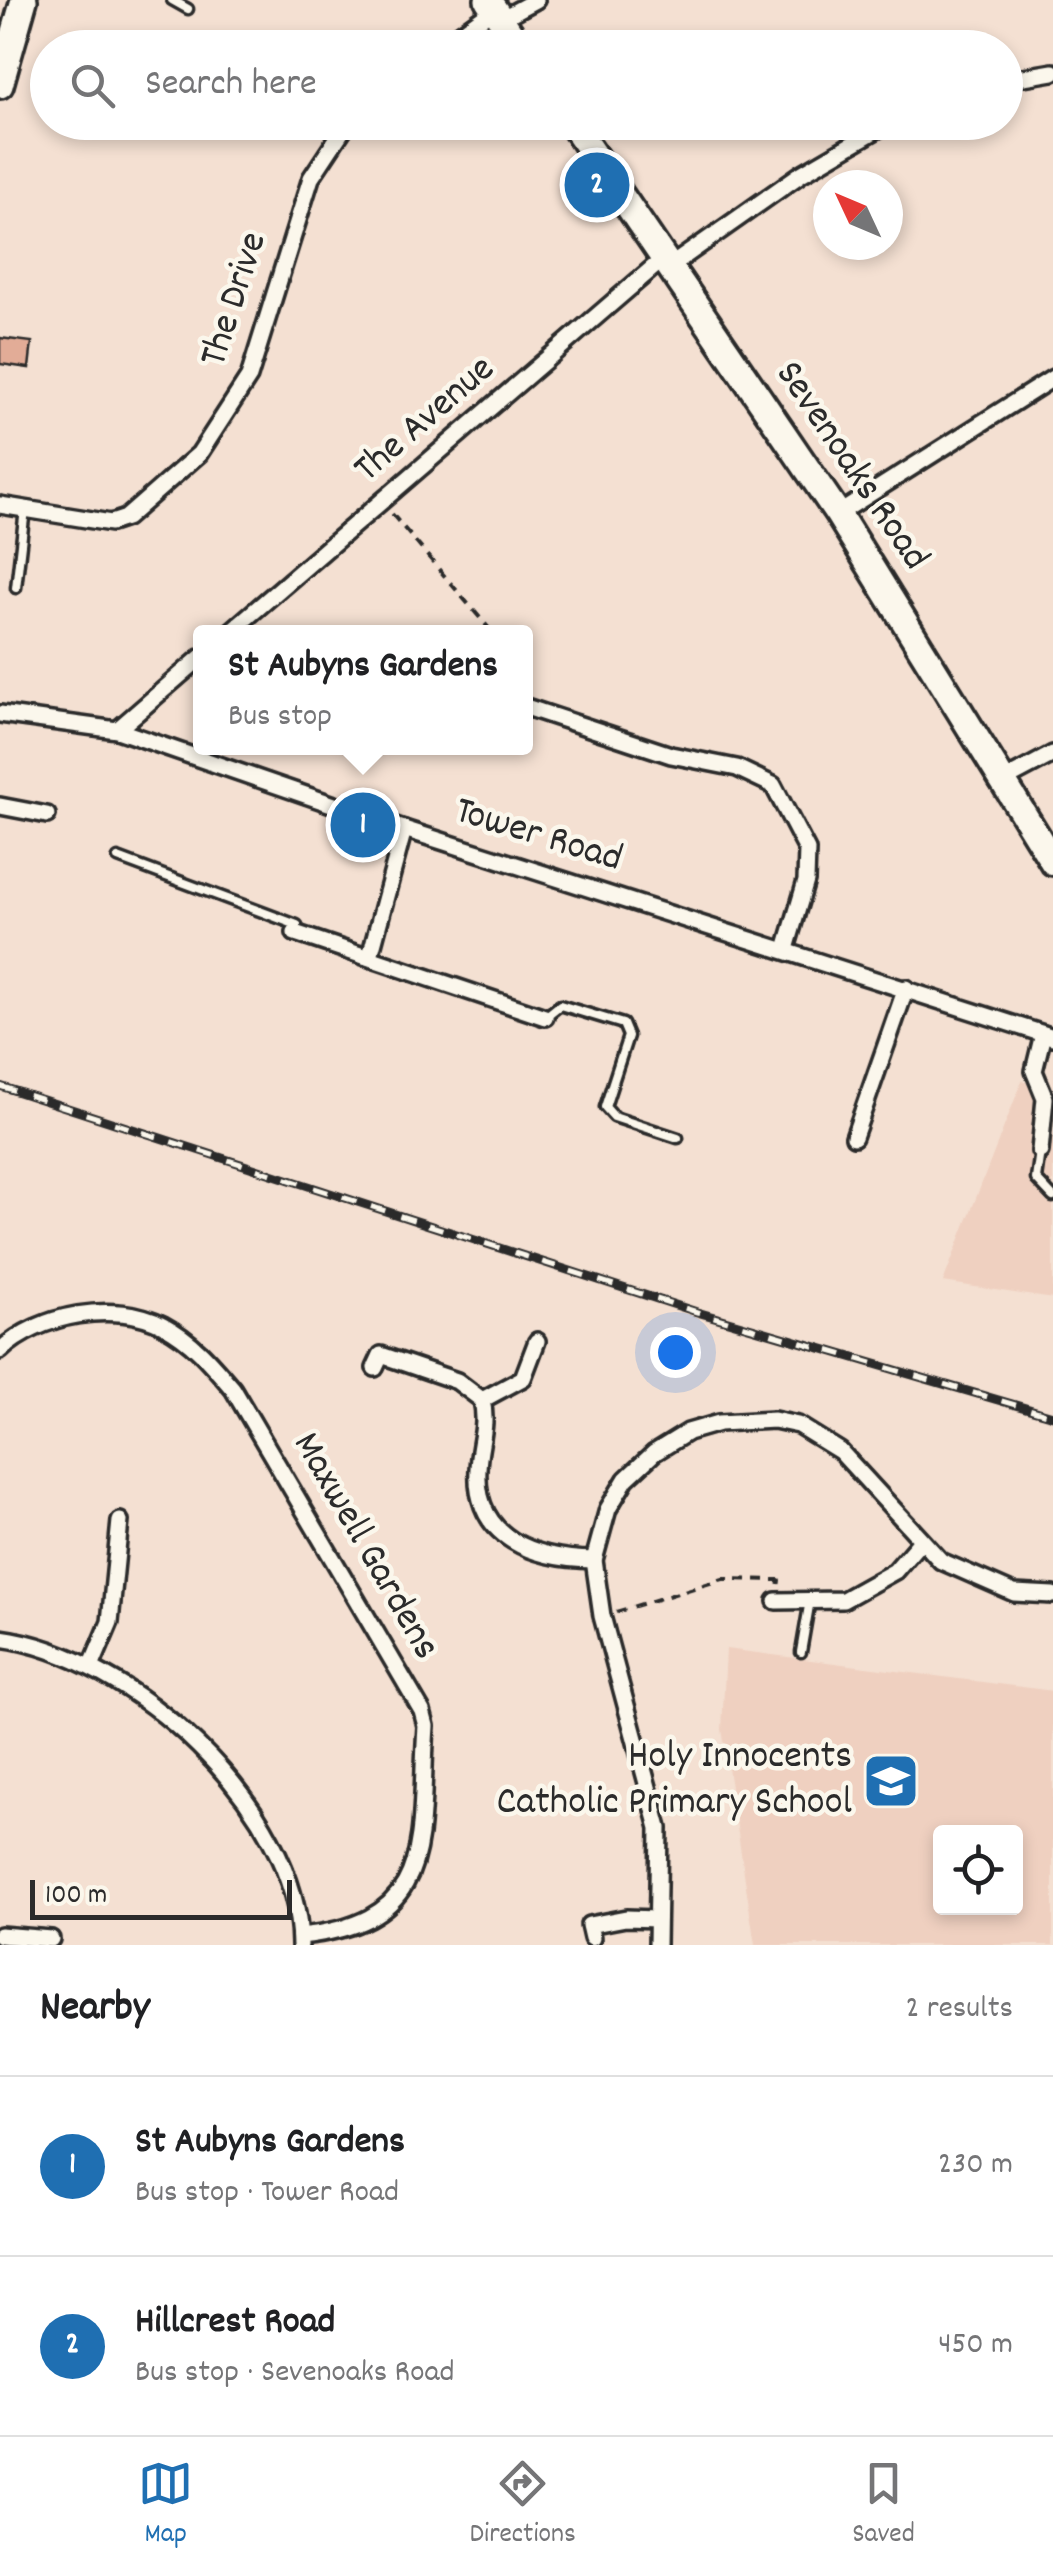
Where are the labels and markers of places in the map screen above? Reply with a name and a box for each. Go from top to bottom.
pin: 2 [564,148,630,222]
pin: 1 [330,788,396,862]
place label: Holy Innocents Catholic Primary School [497,1730,852,1833]
school or university icon: Holy Innocents Catholic Primary School [861,1751,921,1811]

